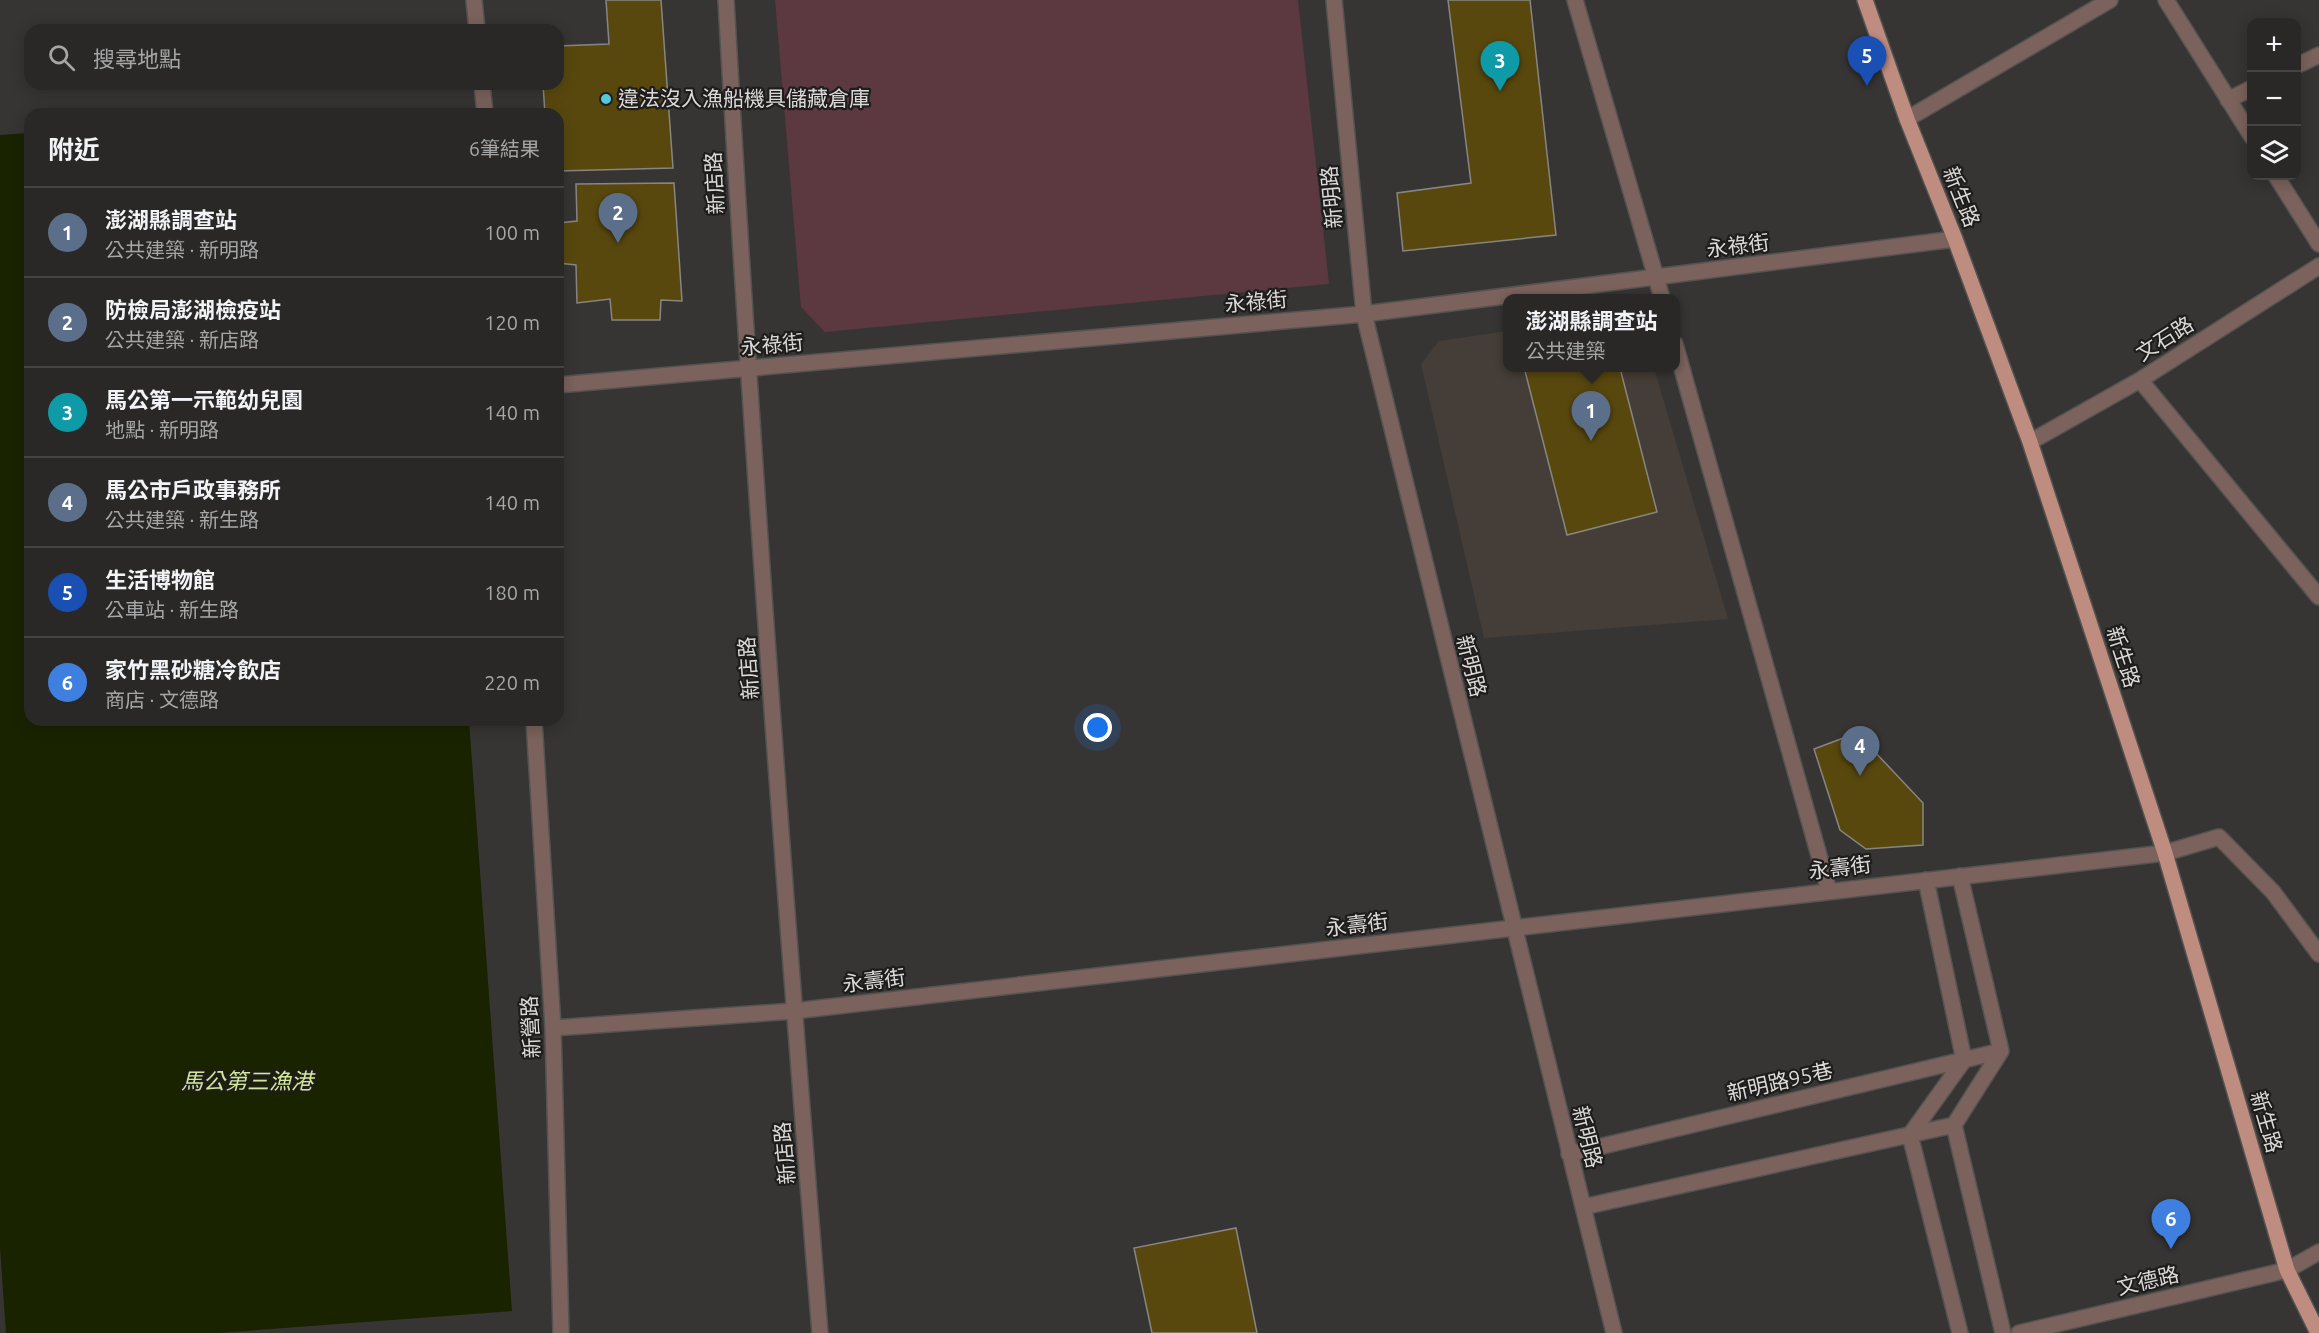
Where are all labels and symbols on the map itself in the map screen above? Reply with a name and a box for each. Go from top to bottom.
pin: 5 [1848,36,1886,86]
pin: 3 [1480,42,1520,91]
place label: 違法沒入漁船機具儲藏倉庫 [618,86,870,110]
marker: 違法沒入漁船機具儲藏倉庫 [599,92,613,106]
street label: 新店路 [700,151,728,215]
street label: 新生路 [1939,163,1985,230]
street label: 新明路 [1316,165,1346,230]
pin: 2 [598,194,638,243]
street label: 永祿街 [1705,229,1771,261]
street label: 永祿街 [1223,286,1288,316]
street label: 文石路 [2131,311,2198,365]
street label: 永祿街 [739,329,804,359]
pin: 1 [1572,392,1610,441]
street label: 新生路 [2103,623,2145,690]
street label: 新明路 [1453,632,1491,699]
street label: 新店路 [734,636,762,700]
your location [1083,713,1112,742]
pin: 4 [1840,726,1880,776]
street label: 永壽街 [1807,851,1873,883]
street label: 永壽街 [1324,908,1390,940]
street label: 永壽街 [841,964,907,996]
street label: 新營路 [516,995,544,1059]
street label: 新明路95巷 [1725,1057,1835,1105]
water label: 馬公第三漁港 [181,1068,316,1093]
street label: 新生路 [2247,1088,2287,1155]
street label: 新明路 [1569,1103,1607,1170]
street label: 新店路 [769,1121,799,1186]
pin: 6 [2152,1200,2190,1249]
street label: 文德路 [2114,1261,2181,1299]

